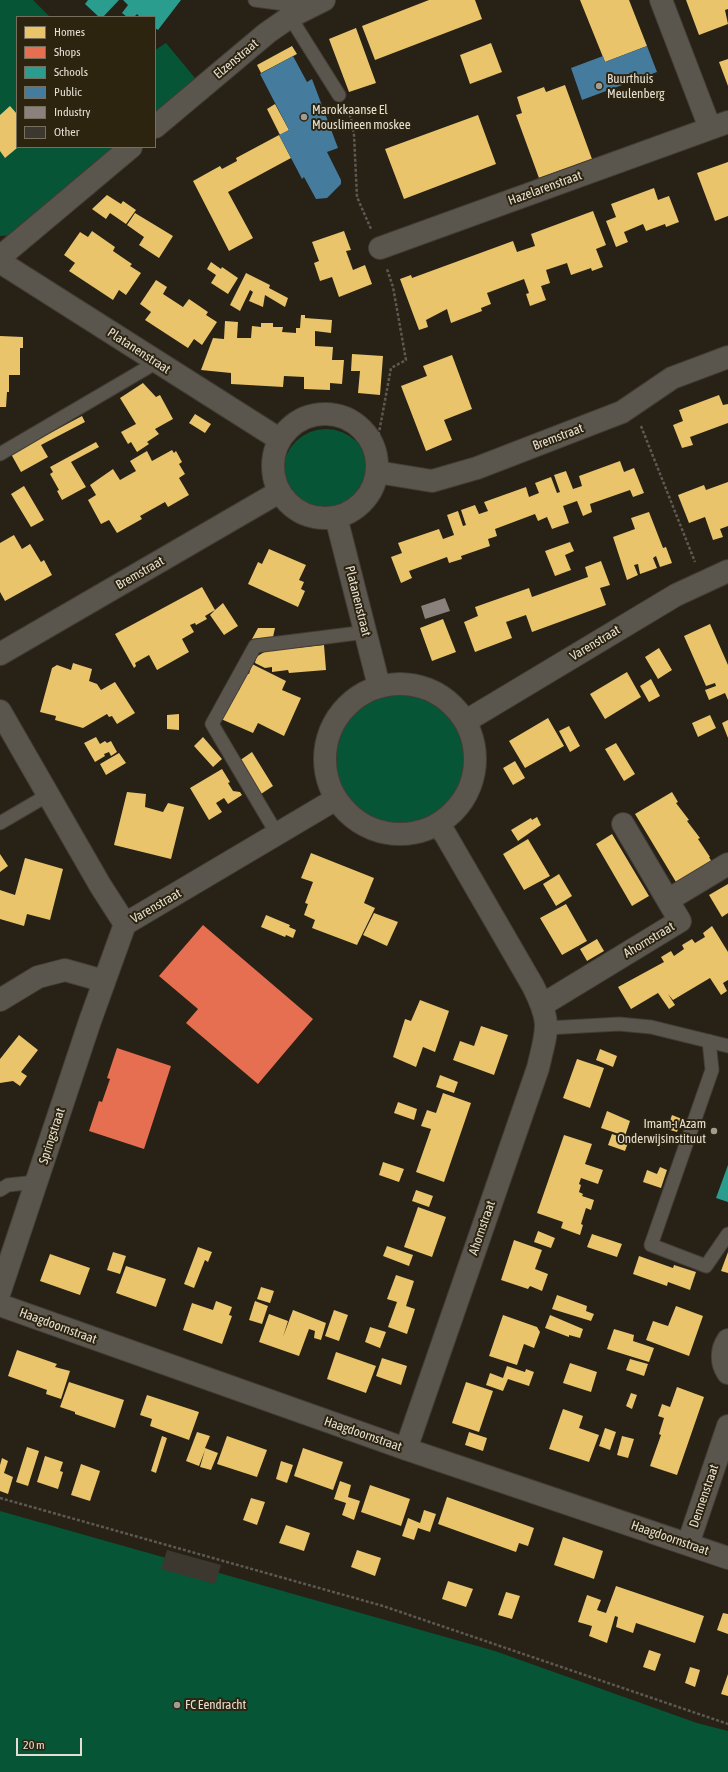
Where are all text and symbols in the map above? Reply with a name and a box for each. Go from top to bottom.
legend [16,16,156,148]
text: Homes [54,25,85,39]
street label: Elzenstraat [211,36,261,82]
text: Shops [54,45,80,59]
text: Schools [54,65,88,79]
place label: Buurthuis Meulenberg [607,71,665,102]
marker: Buurthuis Meulenberg [594,81,604,91]
text: Public [54,85,82,99]
place label: Marokkaanse El Mouslimeen moskee [312,102,411,133]
text: Industry [54,105,91,119]
marker: Marokkaanse El Mouslimeen moskee [299,112,309,122]
text: Other [54,125,79,139]
street label: Hazelarenstraat [506,167,584,209]
street label: Platanenstraat [105,325,173,377]
street label: Bremstraat [530,420,586,454]
street label: Bremstraat [113,553,167,593]
street label: Platanenstraat [342,564,374,638]
street label: Varenstraat [567,622,623,664]
street label: Varenstraat [128,885,184,927]
street label: Ahornstraat [621,919,677,961]
street label: Springstraat [36,1106,68,1166]
place label: Imam-ı Azam Onderwijsinstituut [617,1116,706,1147]
marker: Imam-ı Azam Onderwijsinstituut [709,1126,719,1136]
street label: Ahornstraat [465,1199,499,1257]
street label: Haagdoornstraat [17,1305,99,1347]
street label: Haagdoornstraat [322,1413,404,1455]
street label: Dennenstraat [686,1462,722,1530]
street label: Haagdoornstraat [629,1517,711,1559]
place label: FC Eendracht [185,1697,246,1713]
marker: FC Eendracht [172,1700,182,1710]
scale bar [18,1730,84,1756]
text: 20 m [23,1738,45,1752]

